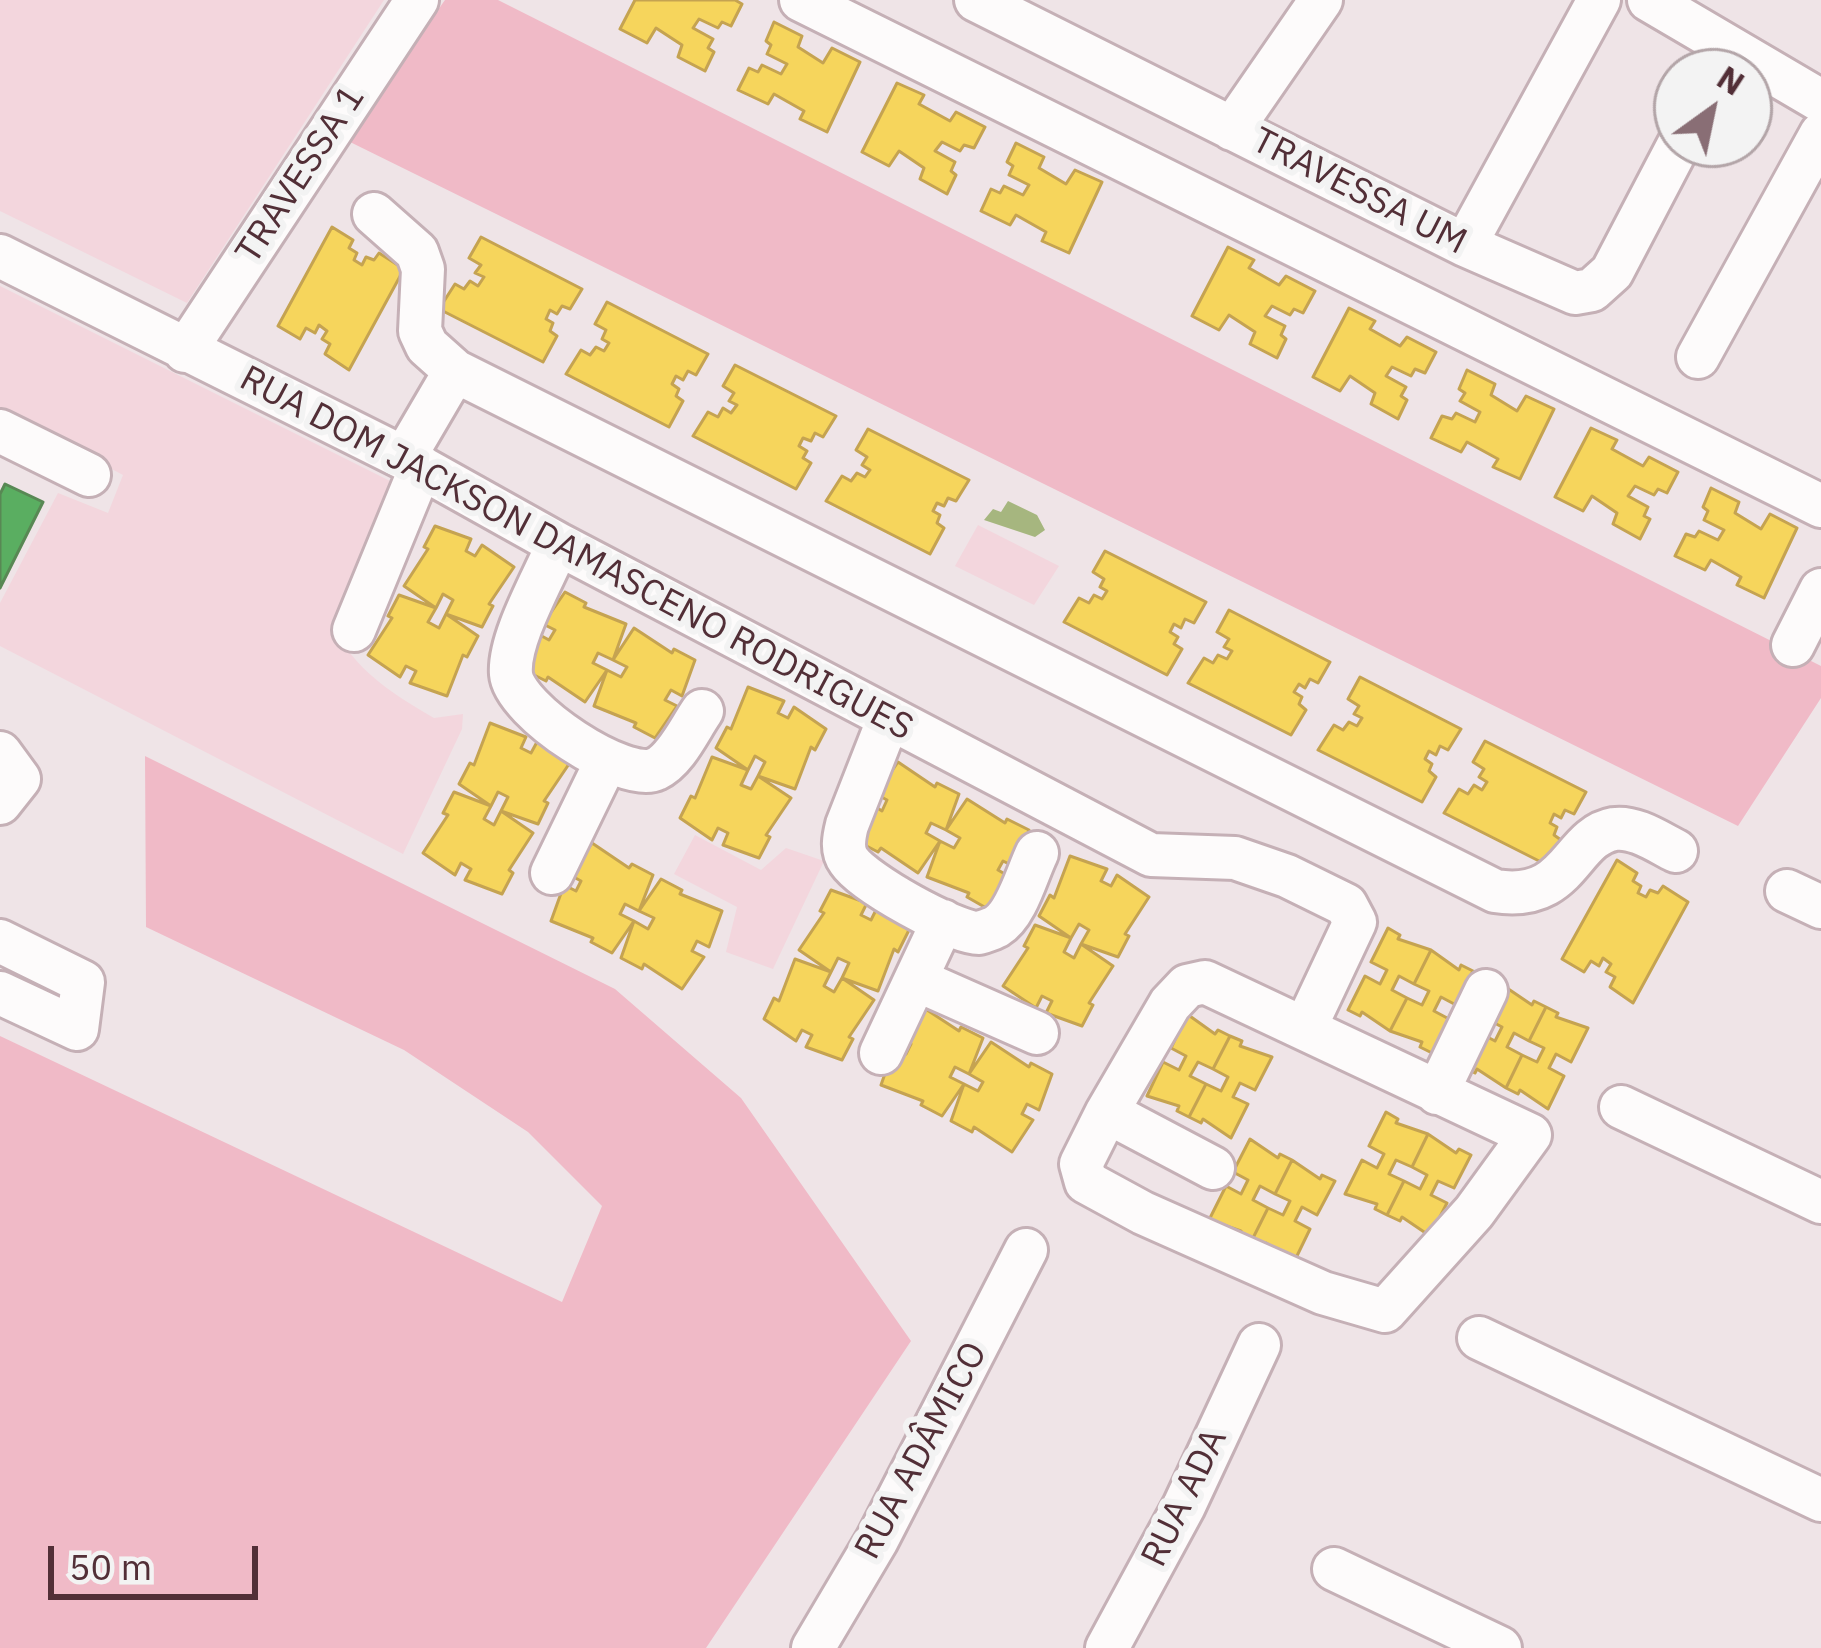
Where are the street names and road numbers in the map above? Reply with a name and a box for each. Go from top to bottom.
street label: TRAVESSA 1 [228,78,374,272]
street label: TRAVESSA UM [1245,119,1473,265]
street label: RUA DOM JACKSON DAMASCENO RODRIGUES [232,358,920,750]
street label: RUA ADÂMICO [847,1335,997,1567]
street label: RUA ADA [1133,1422,1237,1574]

